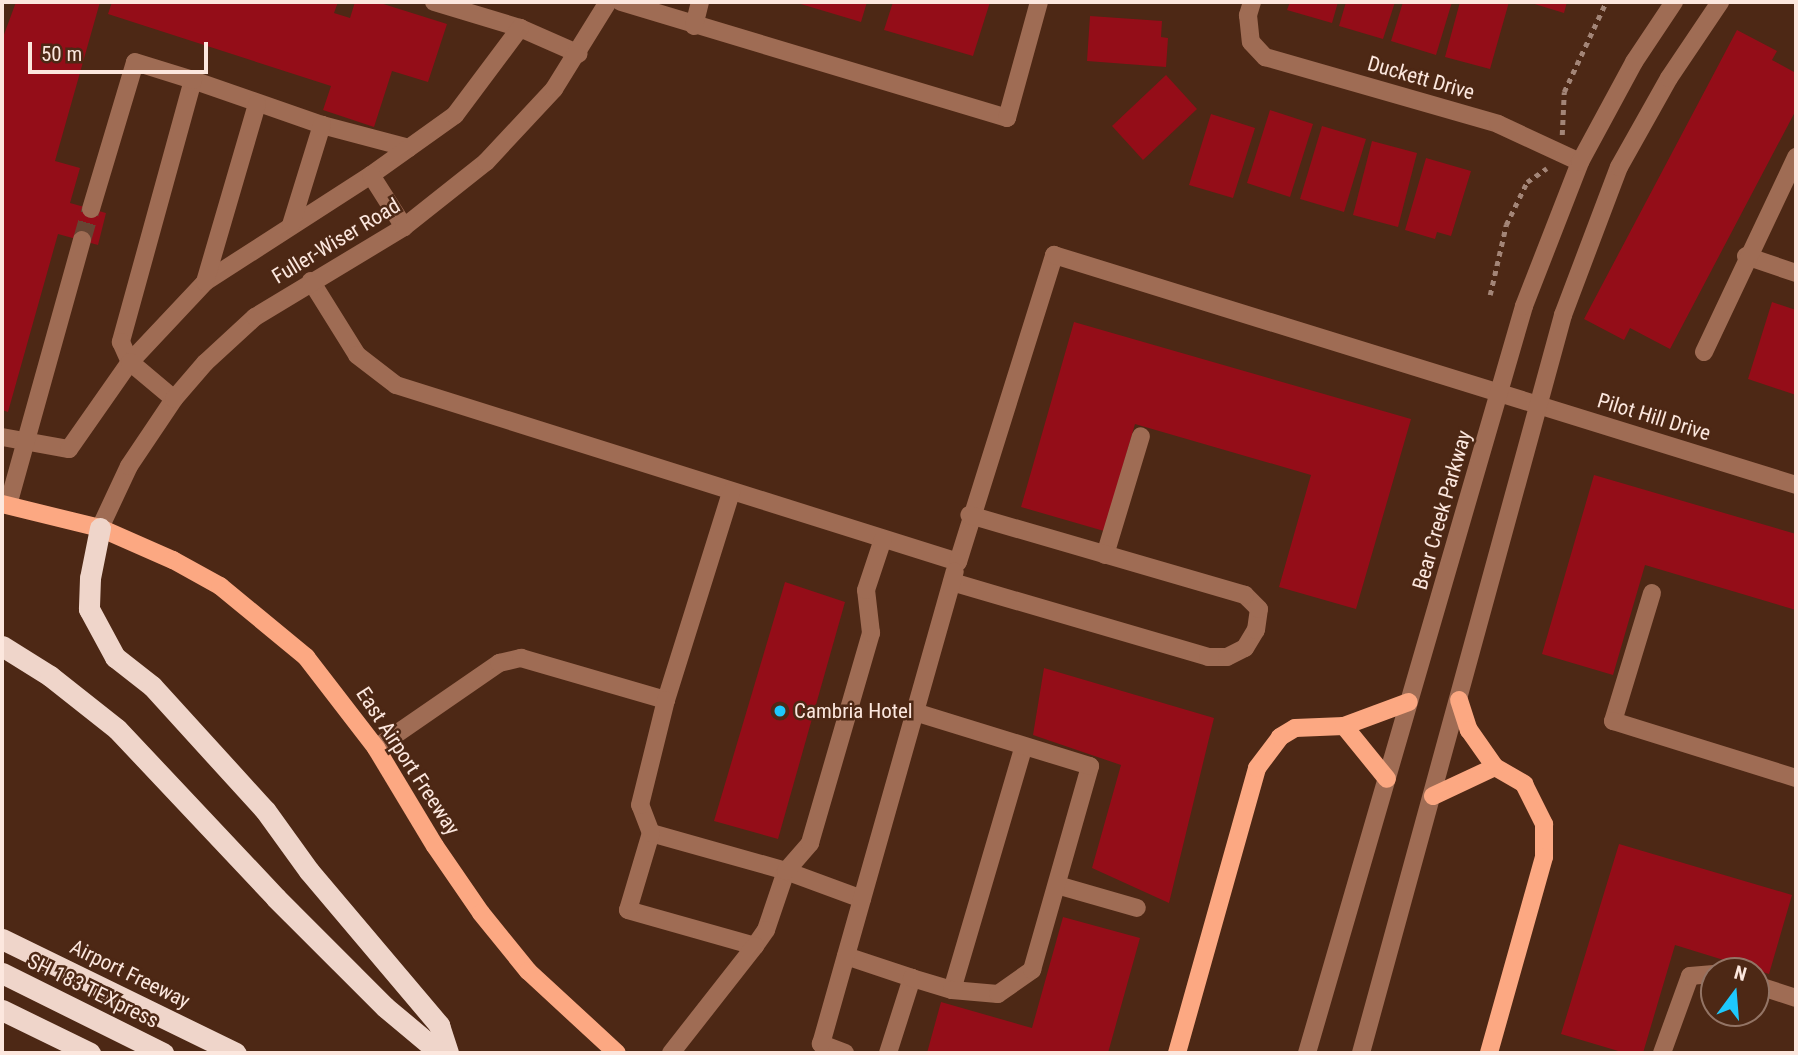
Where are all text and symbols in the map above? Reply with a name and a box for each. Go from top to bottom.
scale bar [32,28,212,72]
text: 50 m [41,42,82,66]
street label: Duckett Drive [1365,51,1477,105]
street label: Fuller-Wiser Road [267,193,405,289]
street label: Pilot Hill Drive [1594,388,1714,446]
street label: Bear Creek Parkway [1407,428,1477,592]
street label: East Airport Freeway [351,682,465,840]
place label: Cambria Hotel [794,698,913,724]
marker: Cambria Hotel [772,703,788,719]
street label: Airport Freeway [66,934,194,1014]
street label: SH 183 TEXpress [23,948,163,1034]
north arrow [1700,957,1770,1027]
text: N [1732,961,1749,986]

